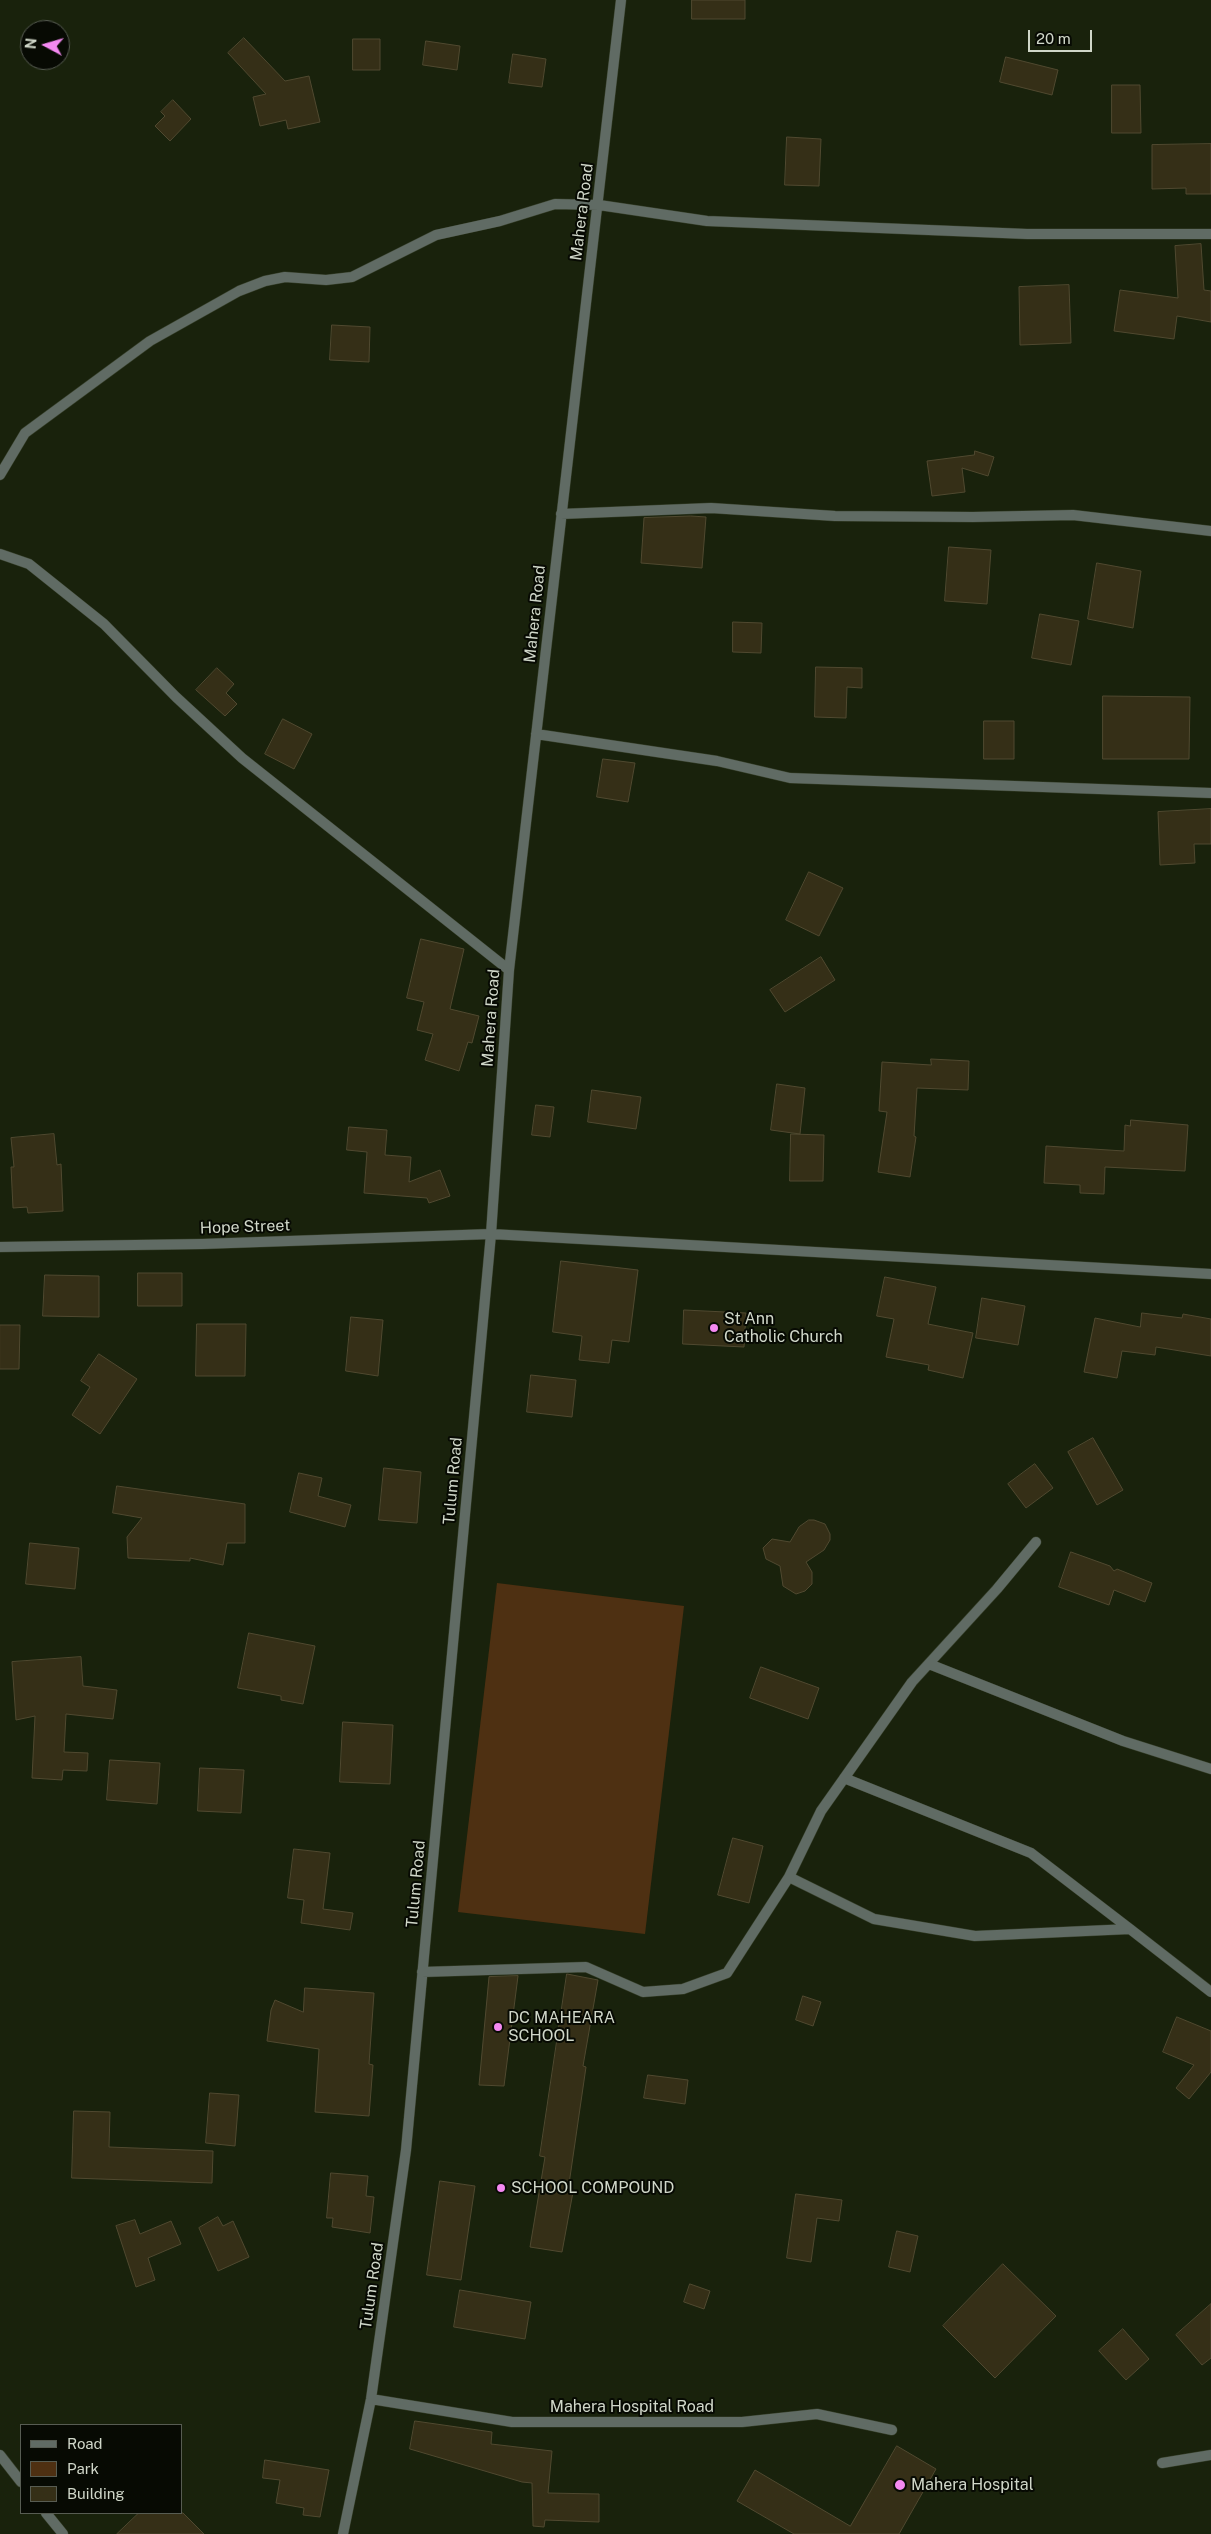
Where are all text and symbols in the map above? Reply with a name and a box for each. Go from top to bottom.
north arrow [20,20,70,70]
scale bar [1031,20,1095,52]
text: 20 m [1036,30,1071,47]
text: N [23,37,40,50]
street label: Mahera Road [567,162,597,262]
street label: Mahera Road [520,564,550,664]
street label: Mahera Road [478,969,504,1067]
street label: Hope Street [199,1216,291,1238]
place label: St Ann Catholic Church [724,1309,843,1347]
marker: St Ann Catholic Church [708,1322,720,1334]
street label: Tulum Road [440,1437,466,1525]
street label: Tulum Road [403,1840,429,1928]
place label: DC MAHEARA SCHOOL [508,2008,615,2046]
marker: DC MAHEARA SCHOOL [492,2021,504,2033]
place label: SCHOOL COMPOUND [511,2178,674,2198]
marker: SCHOOL COMPOUND [495,2182,507,2194]
street label: Tulum Road [356,2241,388,2331]
street label: Mahera Hospital Road [550,2397,714,2417]
legend [20,2424,182,2514]
text: Road [67,2435,103,2452]
text: Park [67,2460,99,2477]
place label: Mahera Hospital [911,2475,1034,2495]
marker: Mahera Hospital [893,2478,907,2492]
text: Building [67,2485,125,2502]

